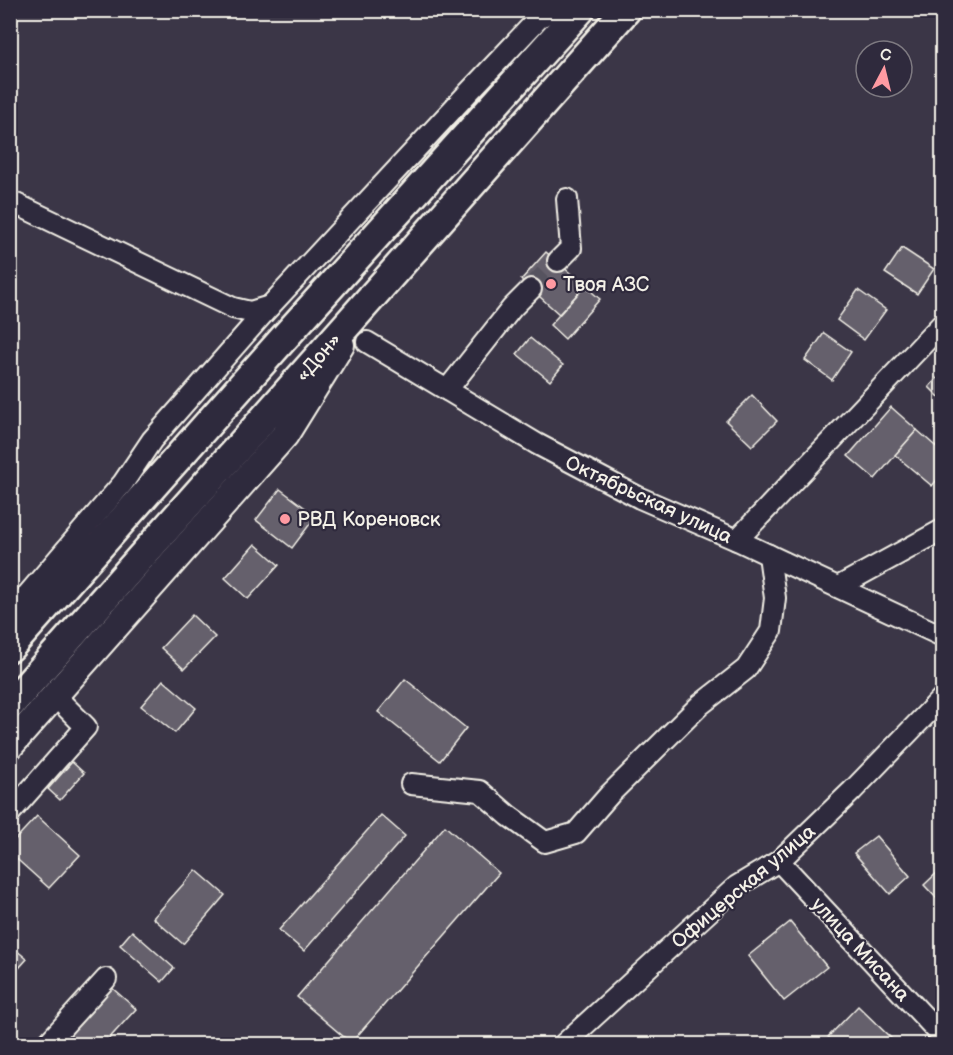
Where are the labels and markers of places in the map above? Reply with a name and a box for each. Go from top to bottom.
place label: Твоя АЗС [563,273,650,297]
marker: Твоя АЗС [544,277,558,291]
place label: РВД Кореновск [297,508,441,532]
marker: РВД Кореновск [278,512,292,526]

